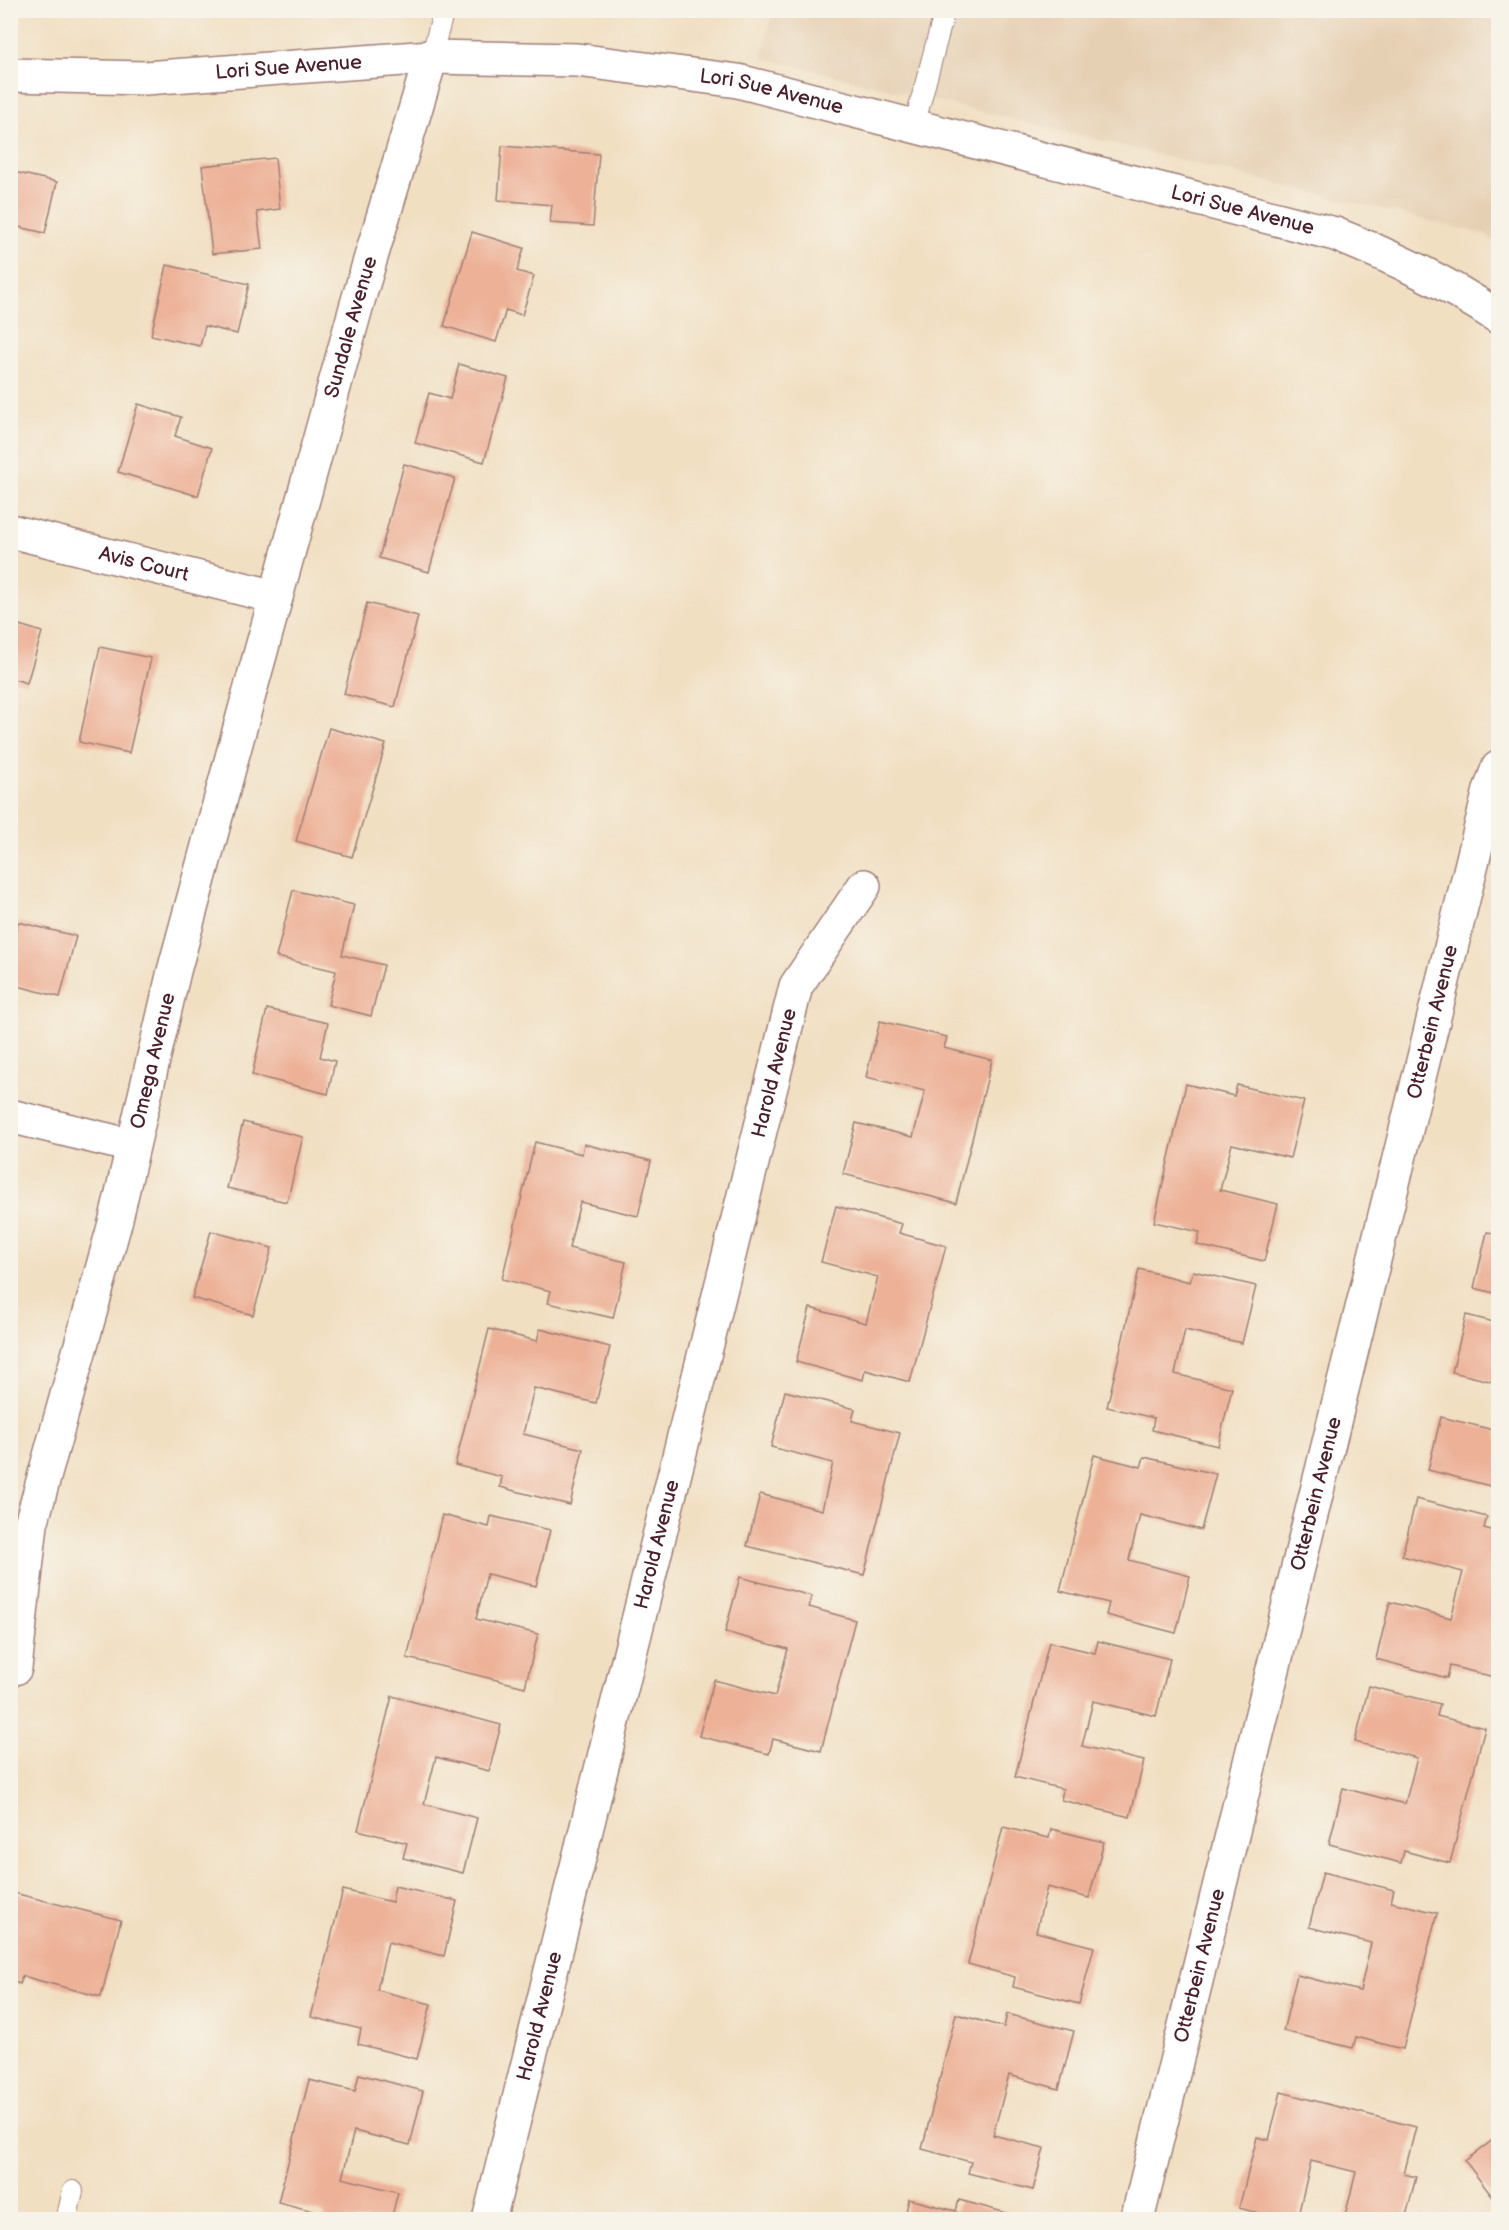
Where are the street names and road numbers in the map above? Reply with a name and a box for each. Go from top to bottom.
street label: Lori Sue Avenue [214,50,363,85]
street label: Lori Sue Avenue [698,64,846,120]
street label: Lori Sue Avenue [1168,180,1317,240]
street label: Sundale Avenue [320,253,383,401]
street label: Avis Court [97,542,191,587]
street label: Otterbein Avenue [1402,942,1463,1101]
street label: Omega Avenue [125,990,181,1131]
street label: Harold Avenue [747,1006,802,1140]
street label: Otterbein Avenue [1286,1414,1347,1573]
street label: Harold Avenue [629,1477,685,1612]
street label: Otterbein Avenue [1169,1886,1230,2045]
street label: Harold Avenue [512,1949,567,2083]

